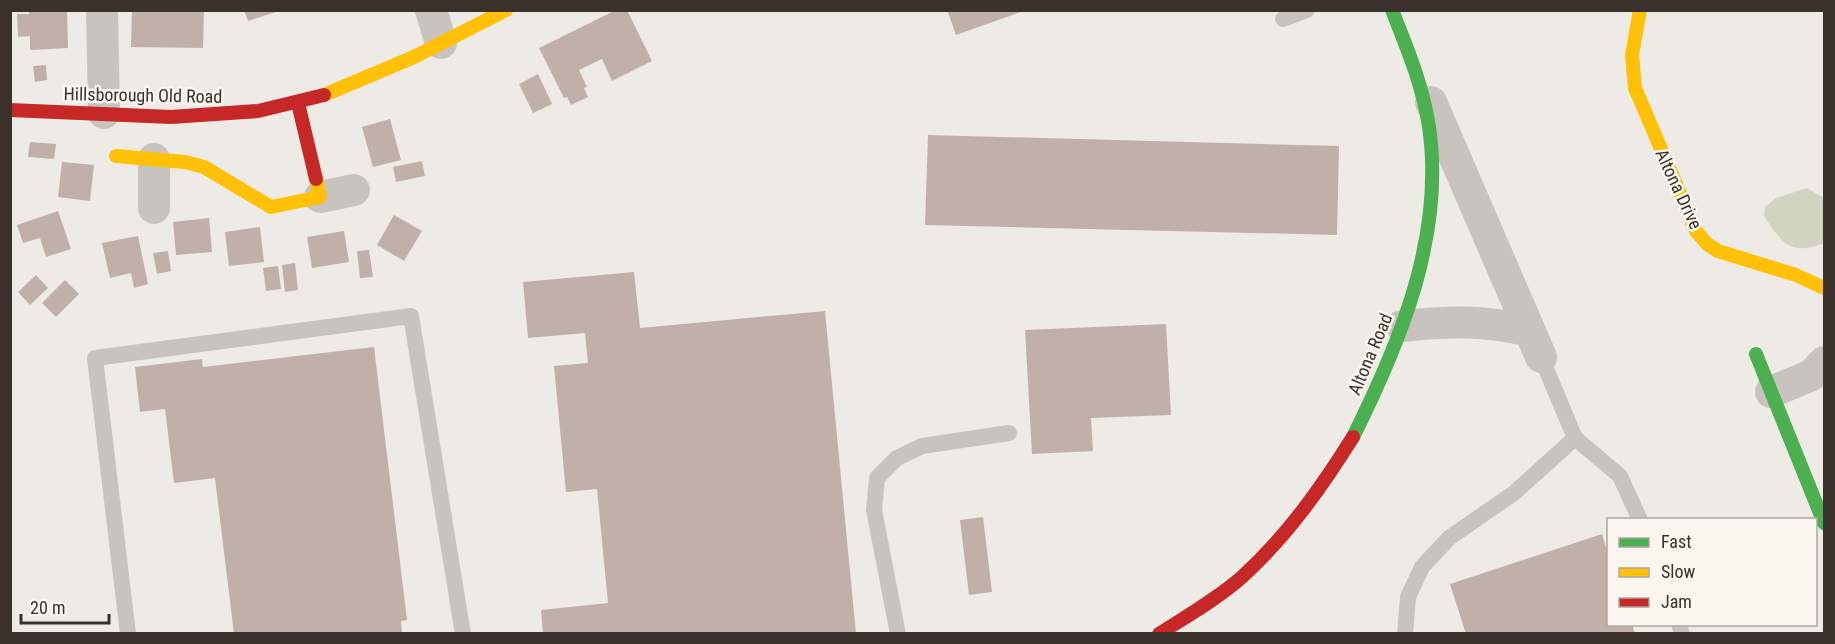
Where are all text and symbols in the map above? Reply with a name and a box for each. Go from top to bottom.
street label: Hillsborough Old Road [64,83,222,107]
street label: Altona Drive [1651,146,1707,232]
street label: Altona Road [1343,310,1397,398]
legend [1607,518,1817,626]
text: Fast [1661,531,1692,552]
text: Slow [1661,561,1696,582]
scale bar [21,587,110,625]
text: Jam [1661,591,1692,612]
text: 20 m [30,597,65,618]

